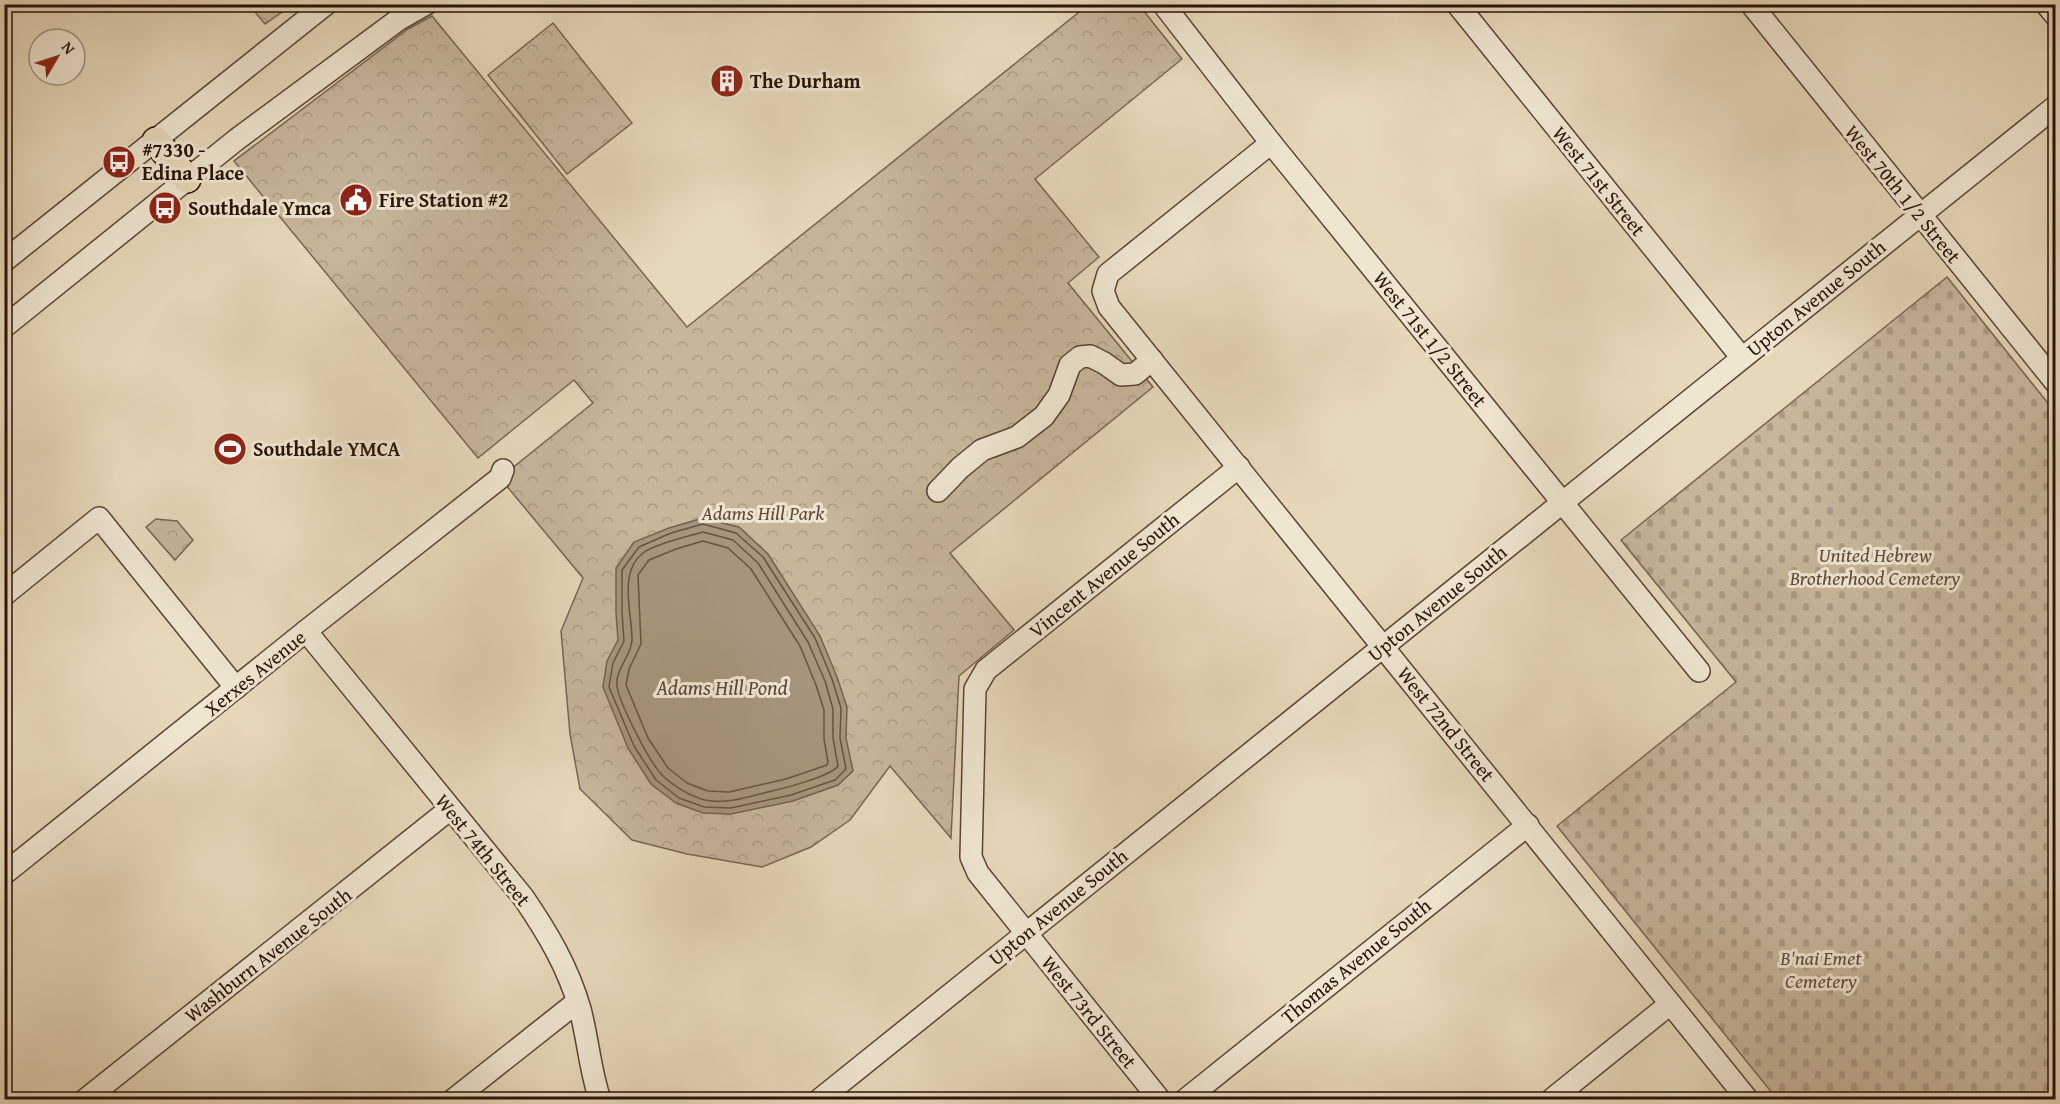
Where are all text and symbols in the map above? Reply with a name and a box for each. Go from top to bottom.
north arrow [27,27,87,87]
text: N [56,36,82,60]
building icon: The Durham [709,63,745,99]
place label: The Durham [750,66,861,95]
street label: West 70th 1/2 Street [1838,118,1968,269]
street label: West 71st Street [1546,119,1653,242]
place label: #7330 - Edina Place [142,135,244,187]
bus stop icon: #7330 - Edina Place [101,144,137,180]
public building icon: Fire Station #2 [338,182,374,218]
place label: Fire Station #2 [379,185,508,214]
bus stop icon: Southdale Ymca [147,190,183,226]
place label: Southdale Ymca [188,193,332,222]
street label: Upton Avenue South [1740,232,1892,363]
street label: West 71st 1/2 Street [1366,265,1494,413]
sports icon: Southdale YMCA [212,431,248,467]
place label: Southdale YMCA [253,434,400,463]
park label: Adams Hill Park [701,498,825,527]
street label: Vincent Avenue South [1022,505,1185,644]
street label: Upton Avenue South [1361,537,1513,668]
park label: United Hebrew Brotherhood Cemetery [1789,540,1960,592]
street label: Xerxes Avenue [198,623,312,723]
street label: West 72nd Street [1391,660,1502,788]
water label: Adams Hill Pond [655,672,788,703]
street label: West 74th Street [429,787,538,912]
street label: Upton Avenue South [982,841,1134,972]
street label: Washburn Avenue South [178,880,357,1029]
street label: Thomas Avenue South [1274,891,1437,1030]
park label: B'nai Emet Cemetery [1779,943,1862,995]
street label: West 73rd Street [1035,949,1144,1074]

